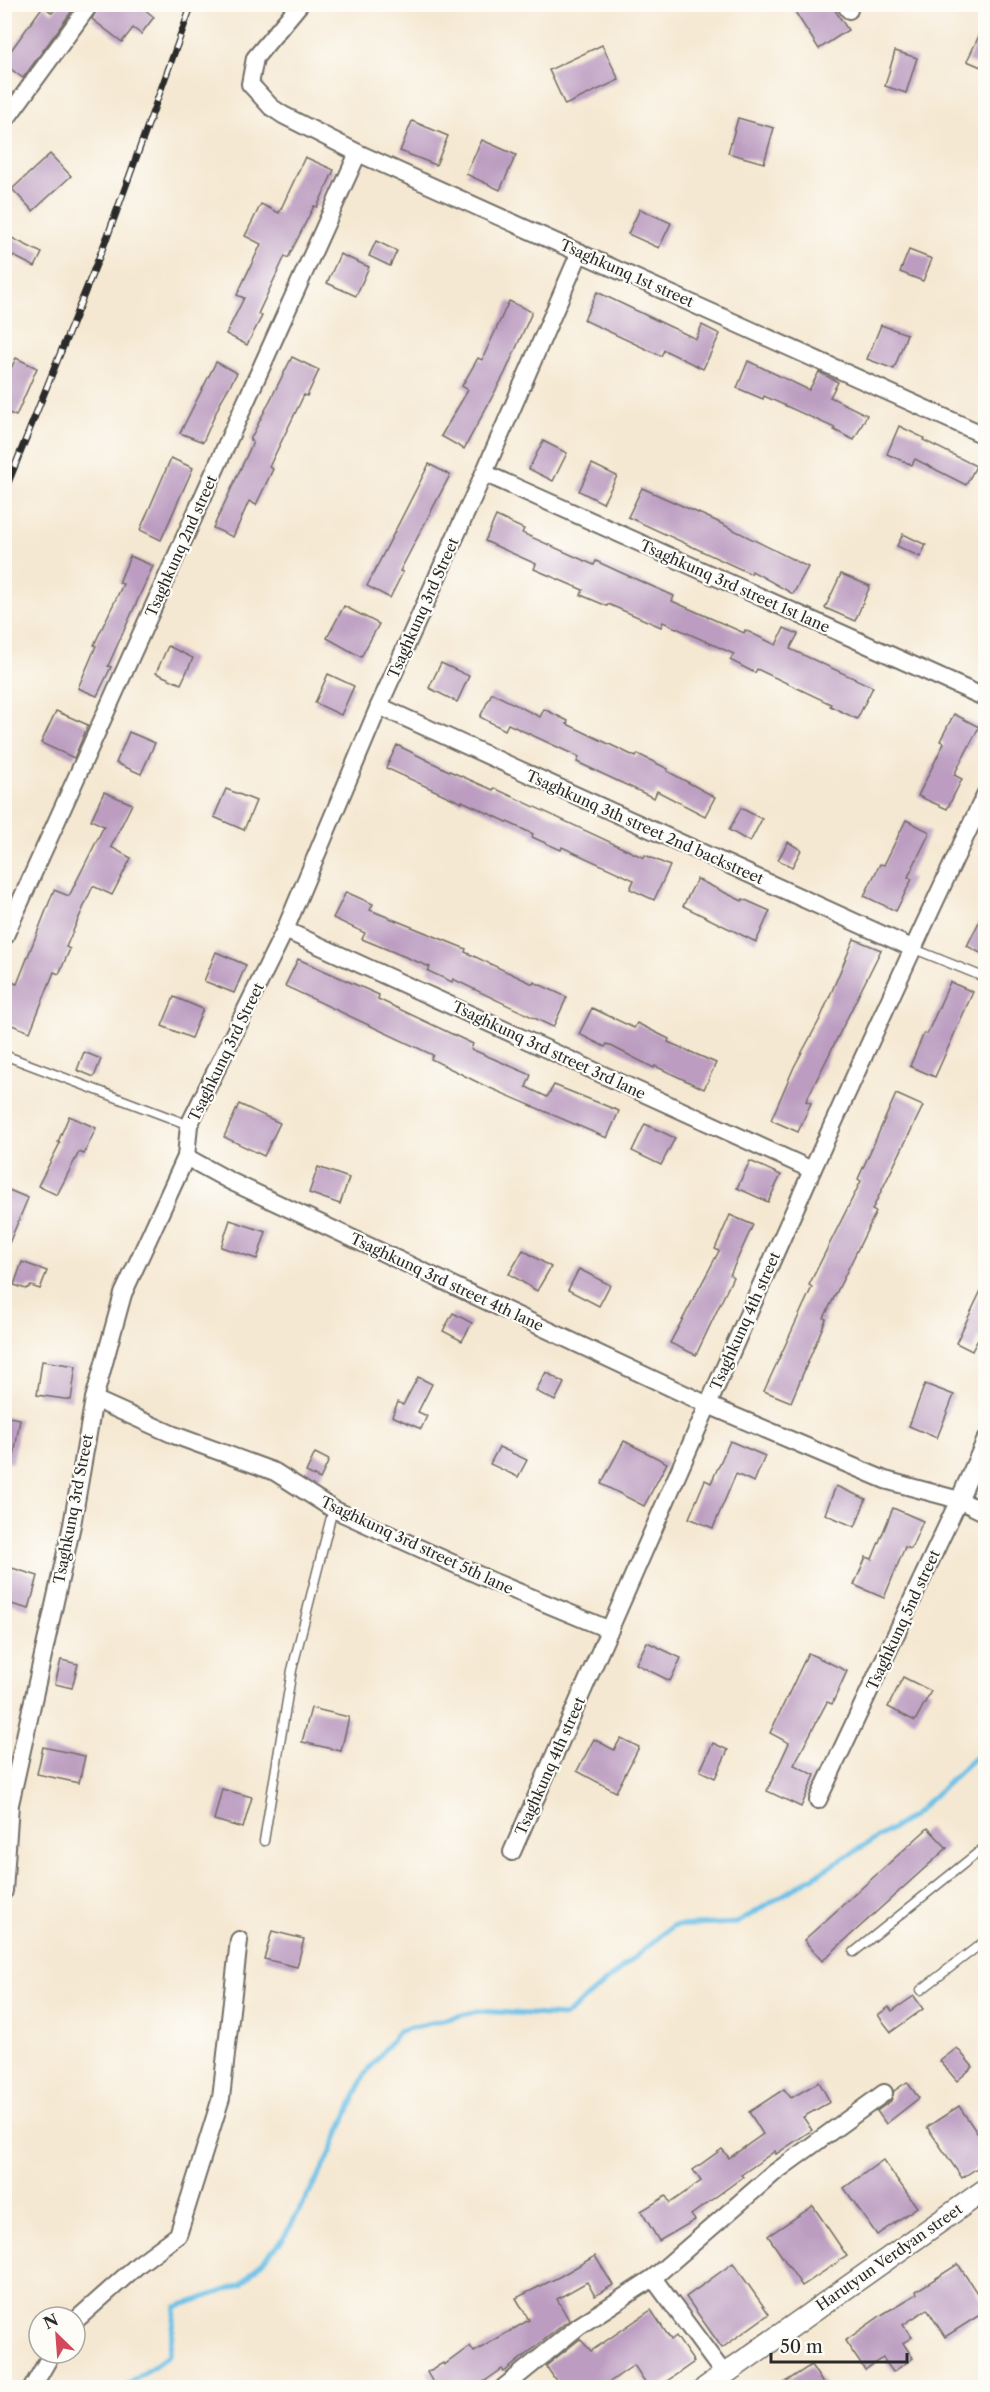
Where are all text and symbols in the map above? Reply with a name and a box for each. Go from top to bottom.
street label: Tsaghkunq 1st street [557,235,697,311]
street label: Tsaghkunq 2nd street [141,471,221,620]
street label: Tsaghkunq 3rd Street [383,534,463,681]
street label: Tsaghkunq 3rd street 1st lane [637,535,833,637]
street label: Tsaghkunq 3th street 2nd backstreet [523,766,767,888]
street label: Tsaghkunq 3rd Street [184,979,268,1125]
street label: Tsaghkunq 3rd street 3rd lane [449,997,649,1103]
street label: Tsaghkunq 3rd street 4th lane [347,1229,547,1335]
street label: Tsaghkunq 4th street [706,1248,784,1393]
street label: Tsaghkunq 3rd Street [49,1432,97,1586]
street label: Tsaghkunq 3rd street 5th lane [317,1492,517,1598]
street label: Tsaghkunq 5nd street [862,1546,944,1693]
street label: Tsaghkunq 4th street [511,1693,589,1838]
street label: Harutyun Verdyan street [812,2199,966,2315]
north arrow [27,2305,87,2365]
text: N [40,2309,61,2333]
scale bar [771,2326,908,2364]
text: 50 m [780,2336,823,2358]

